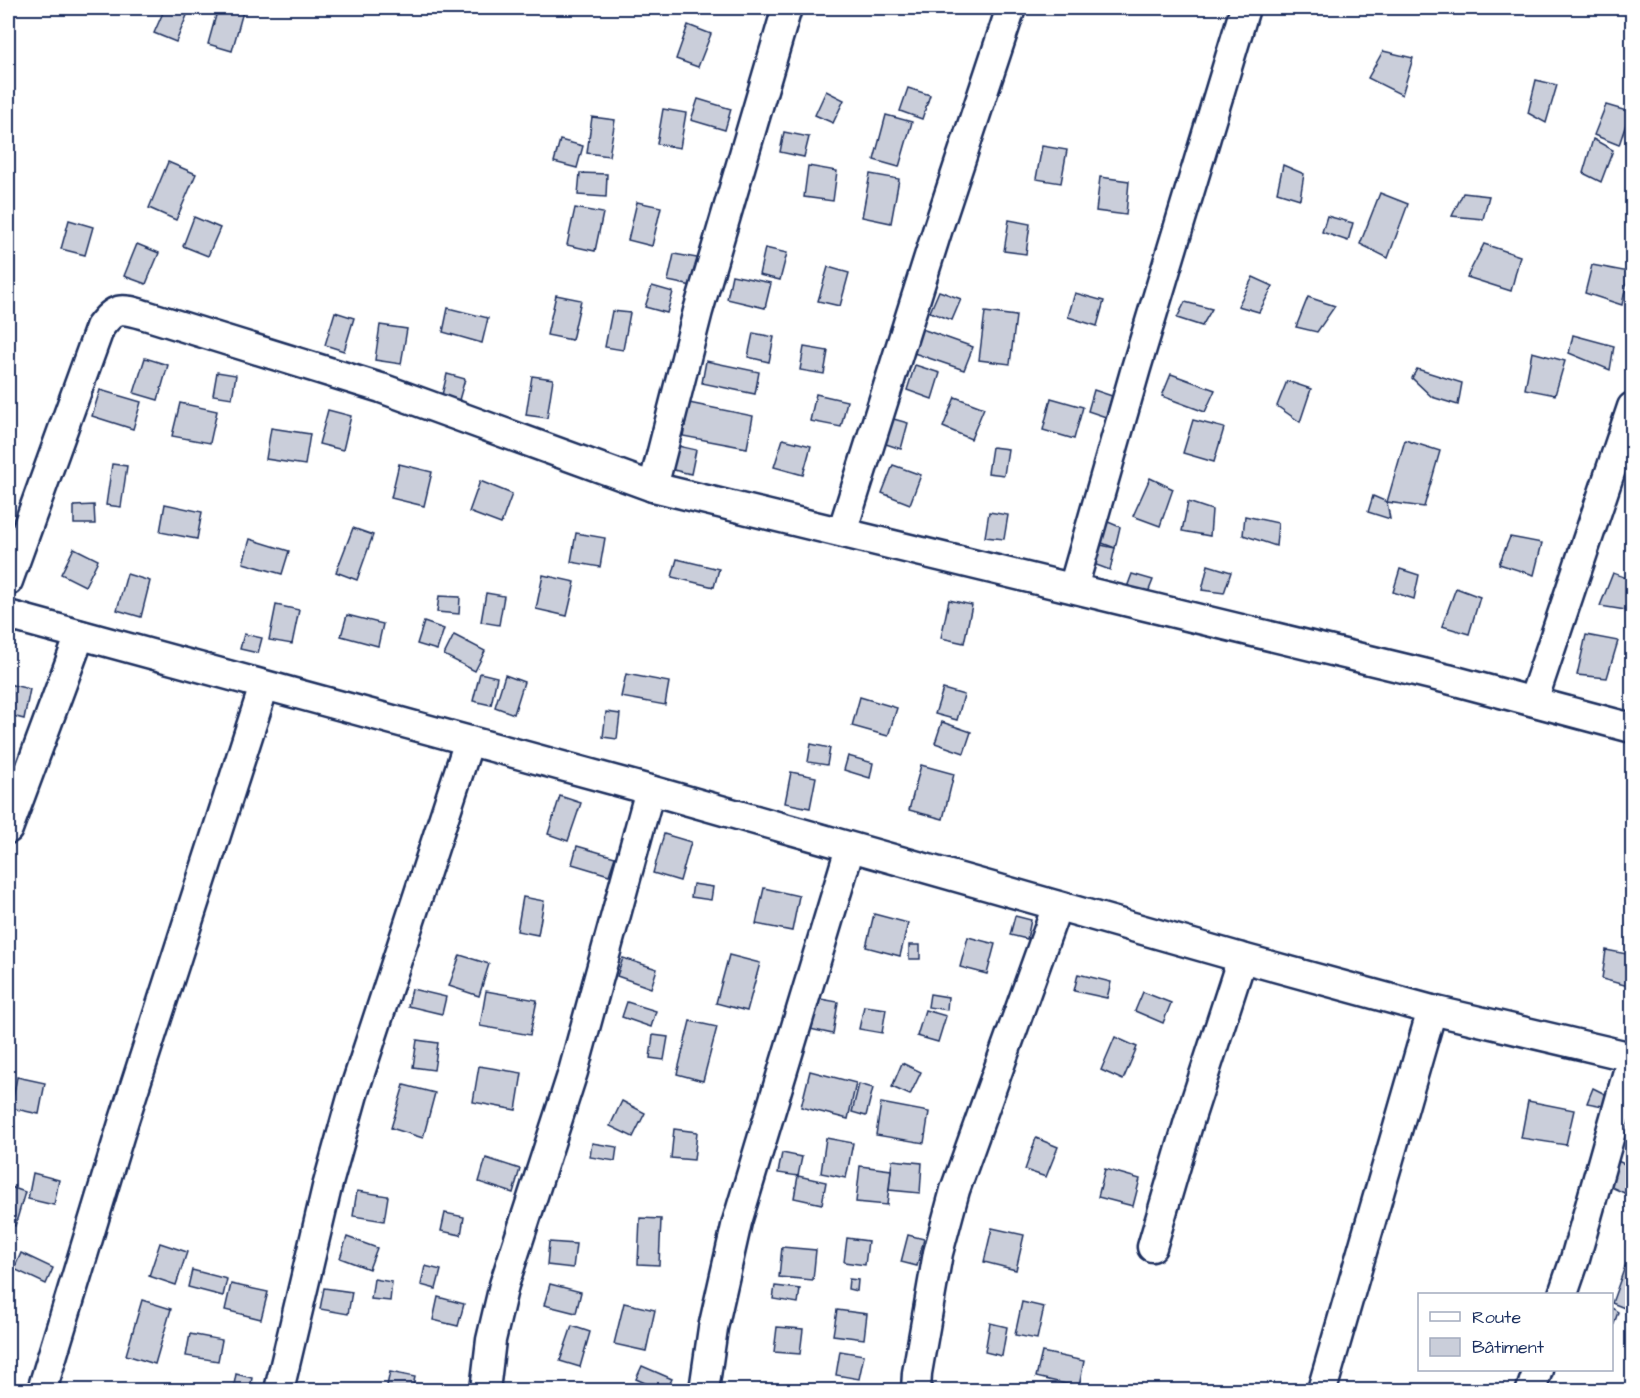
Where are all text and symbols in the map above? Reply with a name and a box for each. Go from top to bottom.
legend [1418,1293,1613,1371]
text: Route [1472,1305,1521,1330]
text: Bâtiment [1472,1335,1545,1360]

